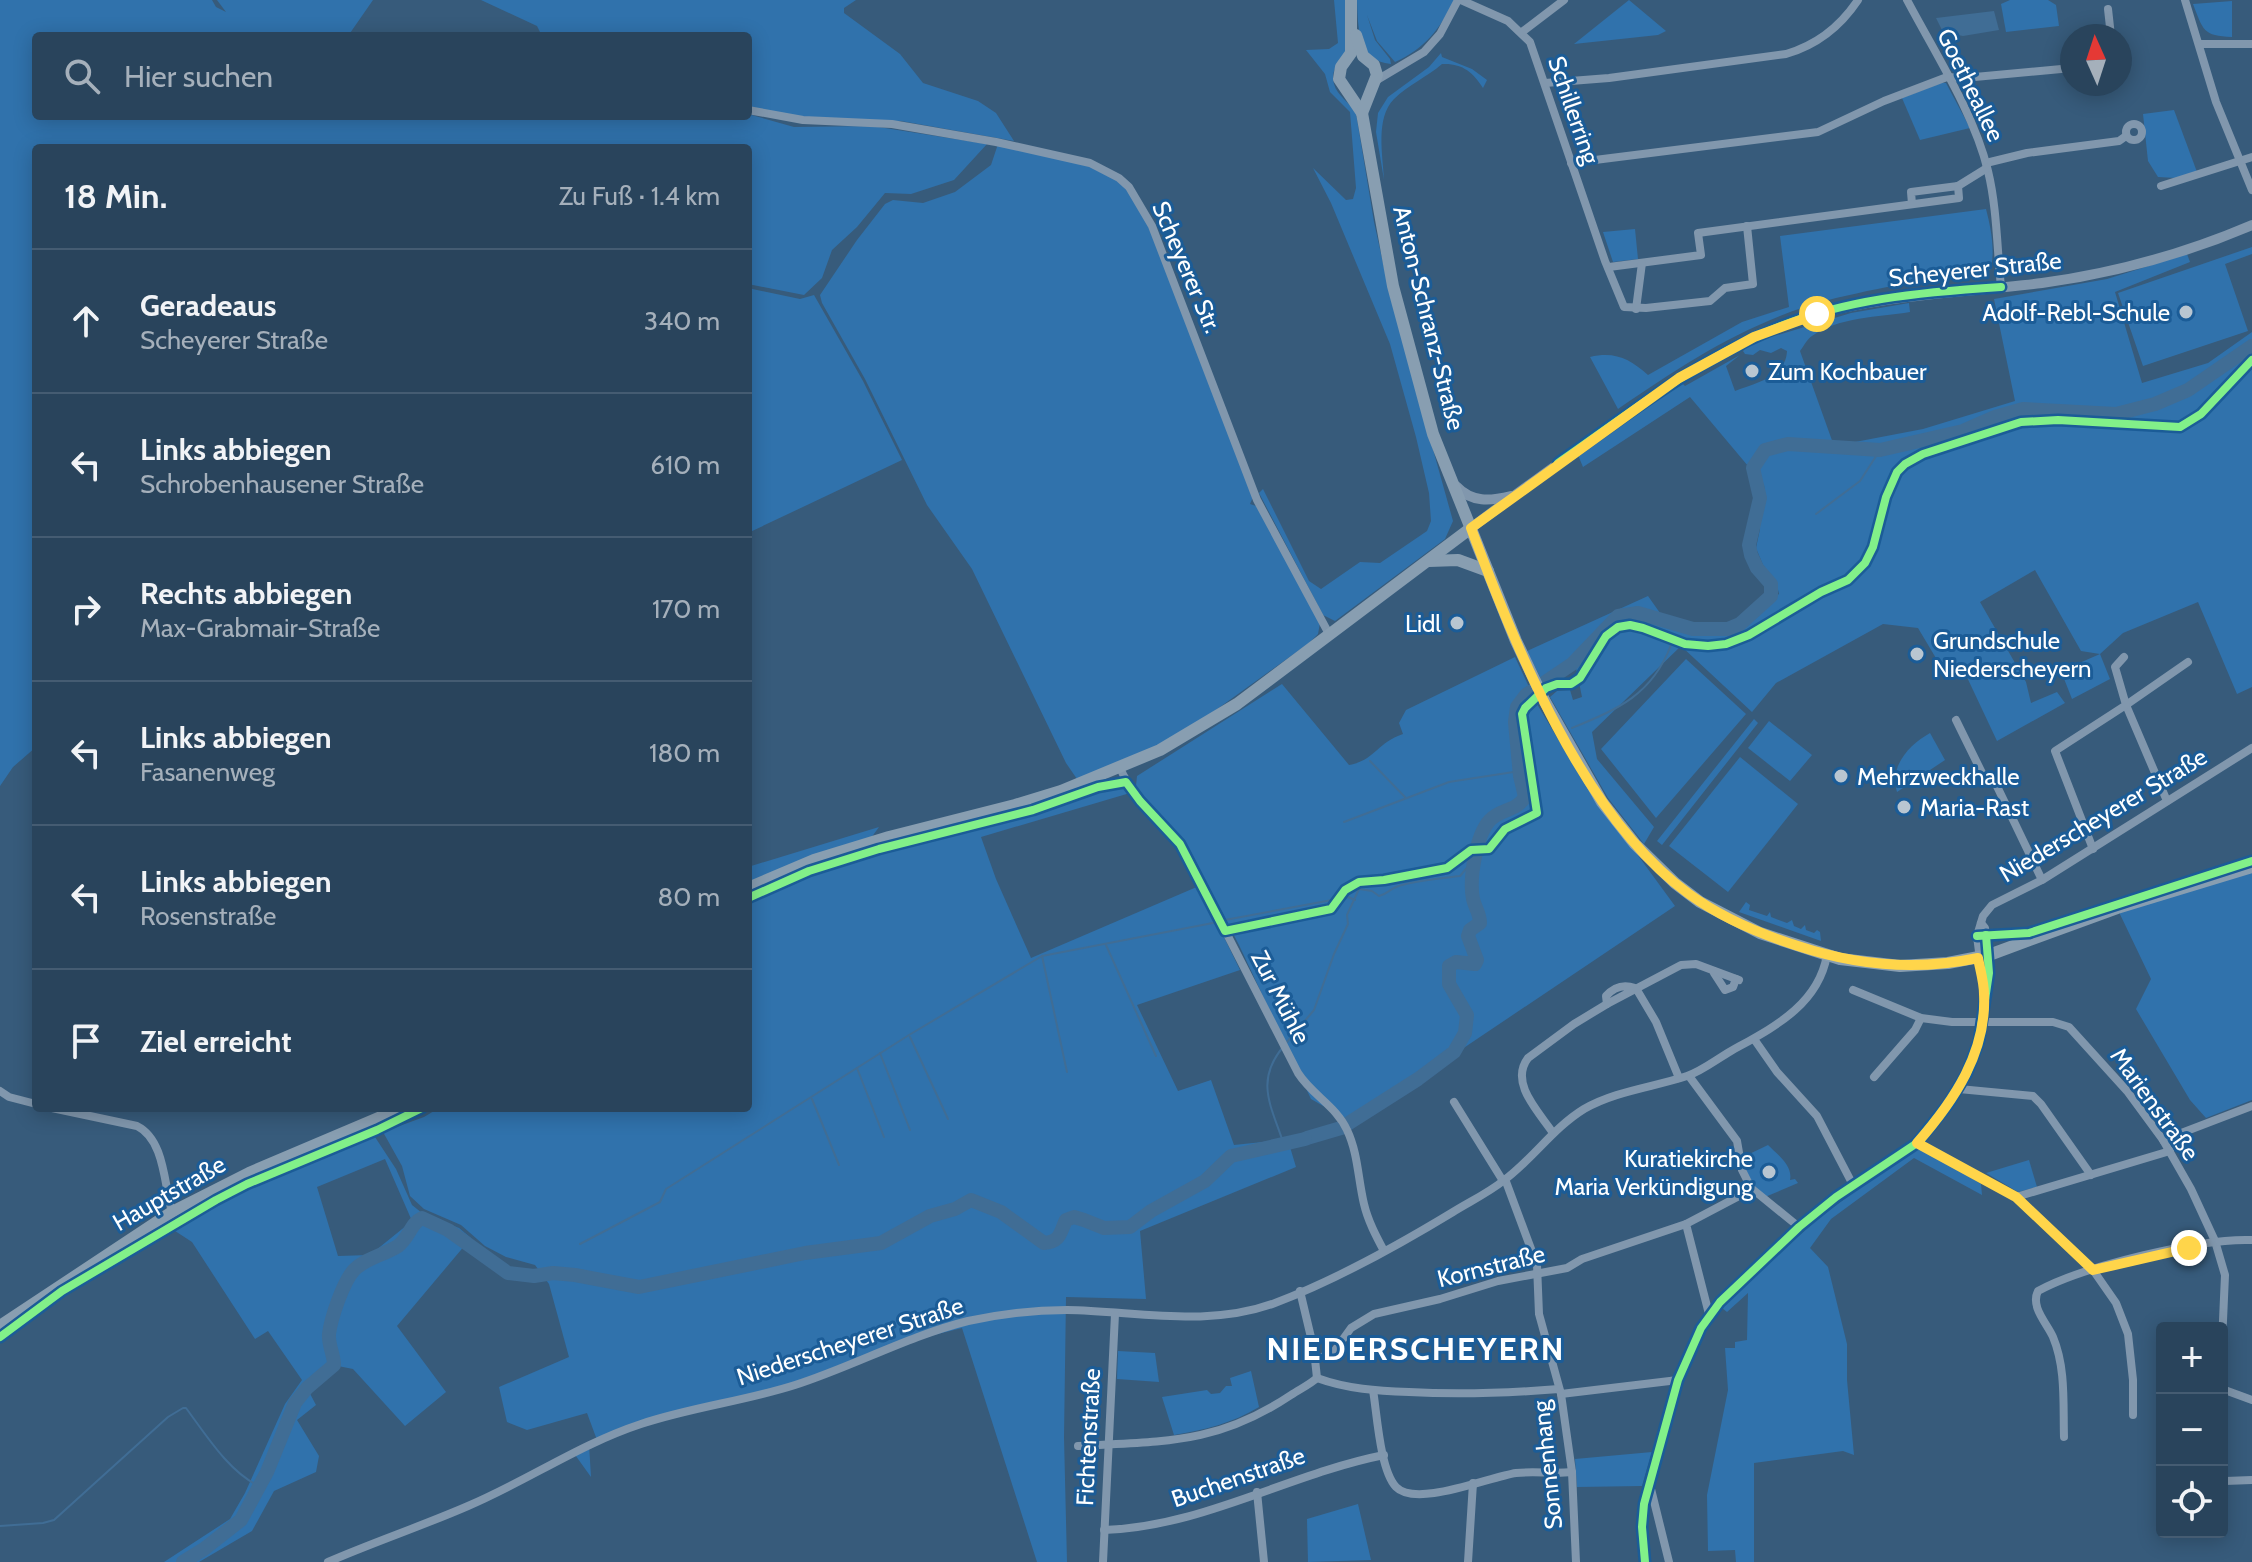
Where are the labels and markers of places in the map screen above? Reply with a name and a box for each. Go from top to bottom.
place label: Adolf-Rebl-Schule [1982,298,2170,327]
marker: Adolf-Rebl-Schule [2177,303,2195,321]
place label: Zum Kochbauer [1768,357,1927,386]
marker: Zum Kochbauer [1743,362,1761,380]
place label: Lidl [1405,609,1441,638]
marker: Lidl [1448,614,1466,632]
place label: Grundschule Niederscheyern [1933,626,2091,683]
marker: Grundschule Niederscheyern [1908,645,1926,663]
place label: Mehrzweckhalle [1857,762,2020,791]
marker: Mehrzweckhalle [1832,767,1850,785]
place label: Maria-Rast [1920,793,2029,822]
marker: Maria-Rast [1895,798,1913,816]
place label: Kuratiekirche Maria Verkündigung [1554,1144,1754,1201]
marker: Kuratiekirche Maria Verkündigung [1760,1163,1778,1181]

